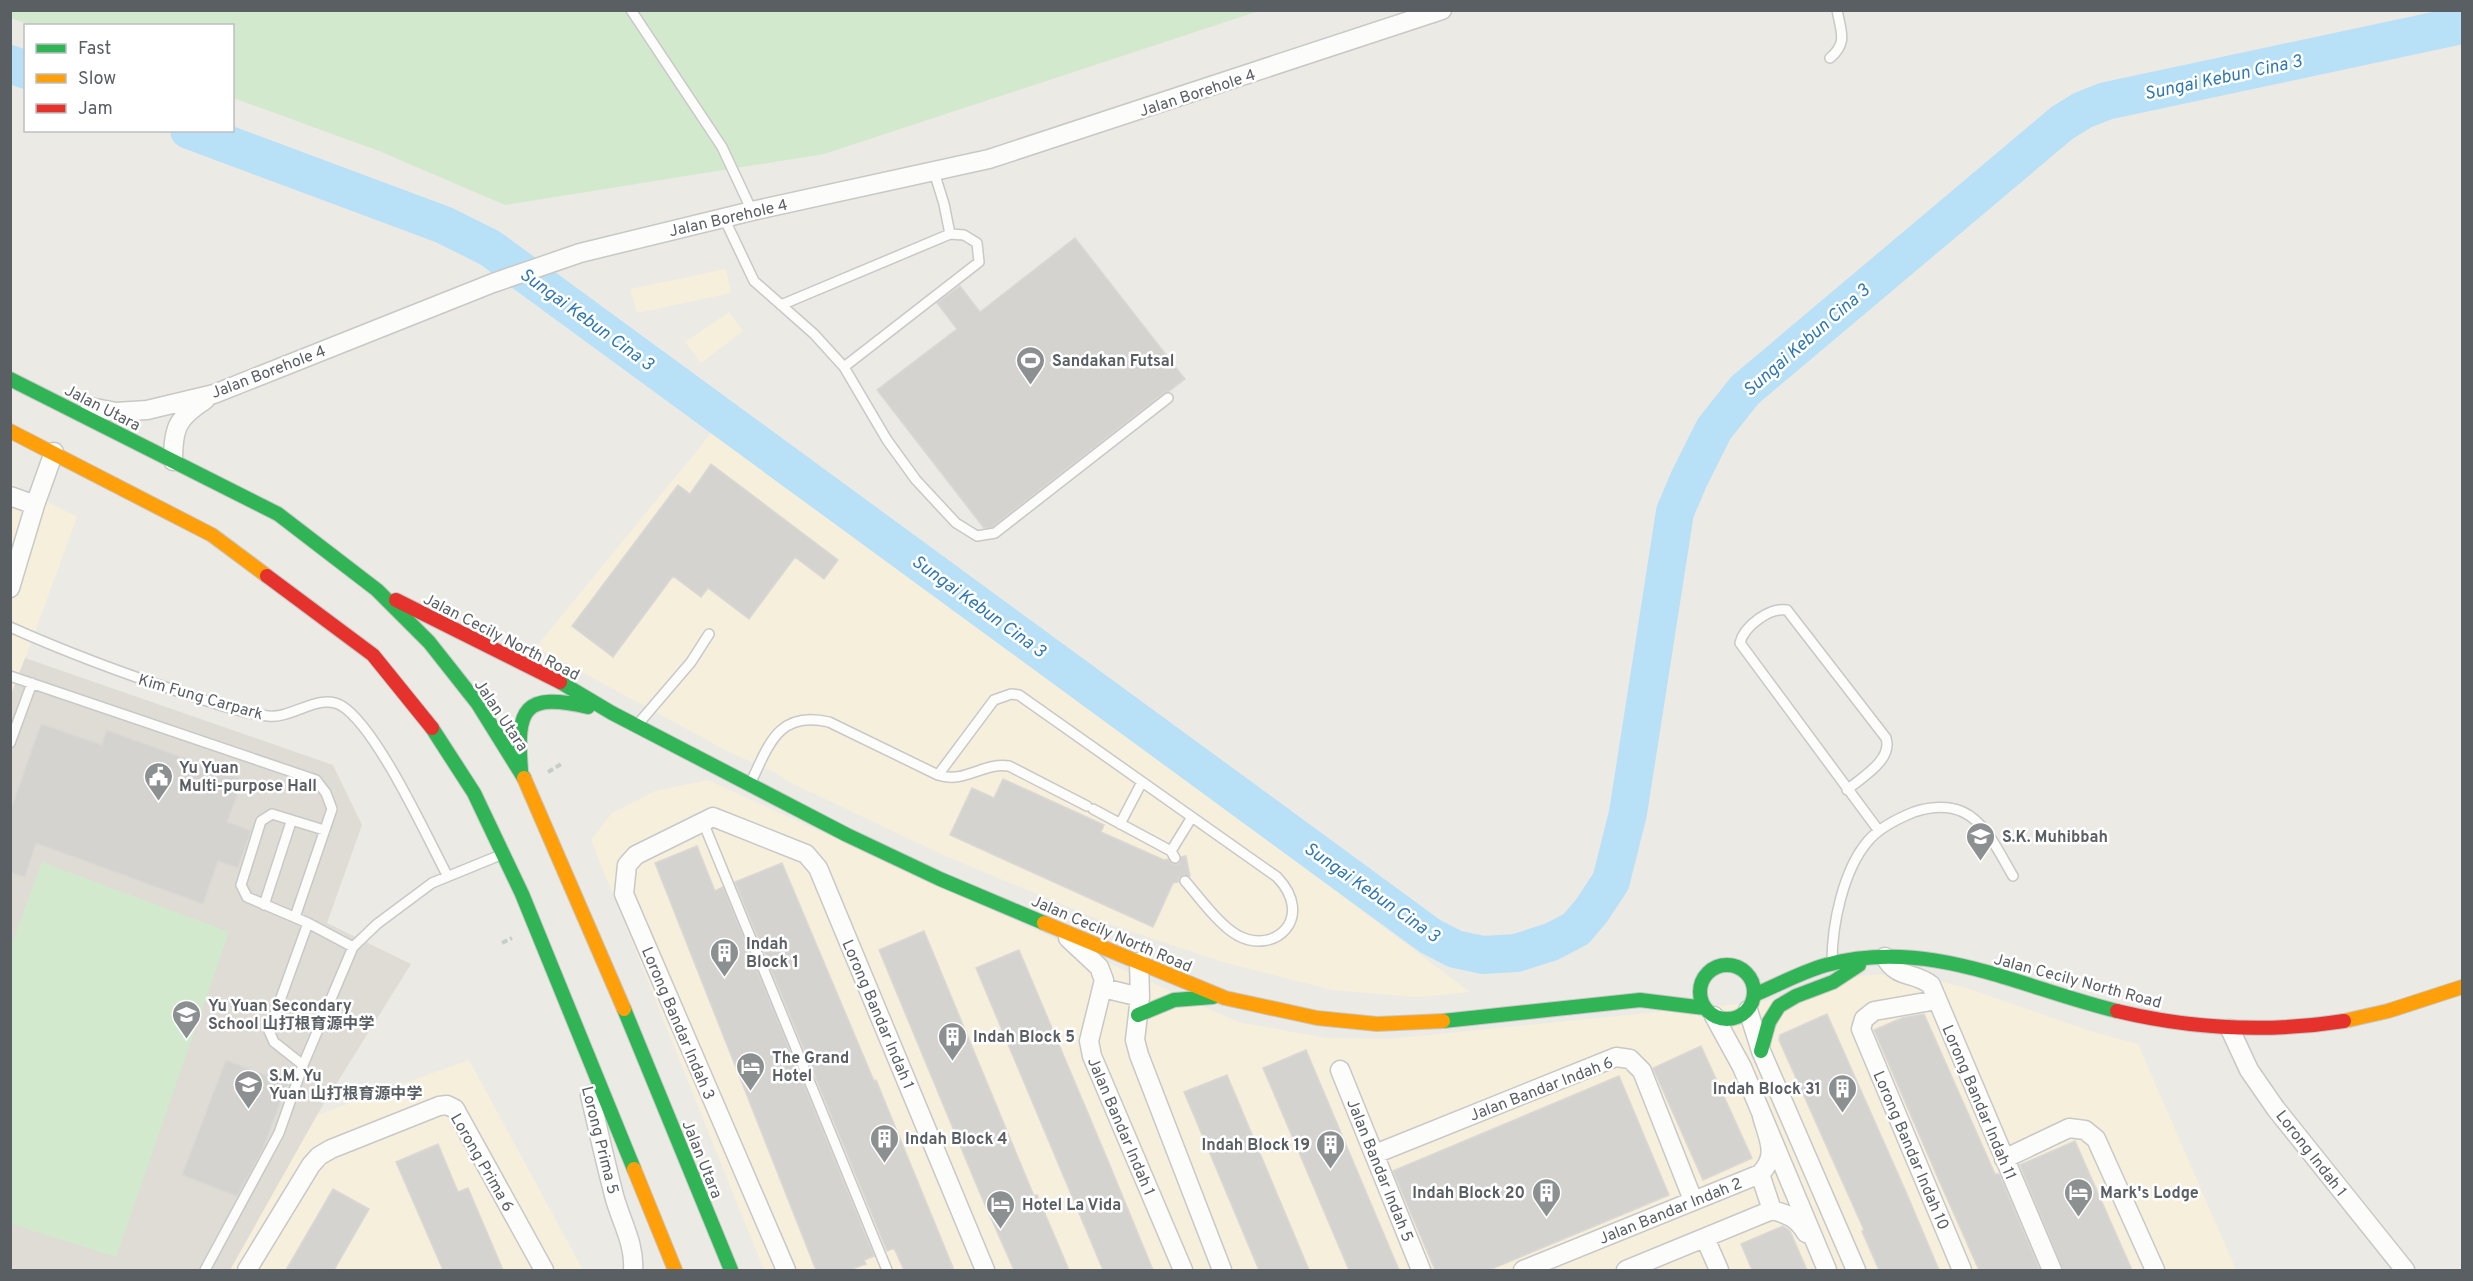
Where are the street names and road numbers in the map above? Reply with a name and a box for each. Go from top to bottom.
street label: Jalan Borehole 4 [1137,66,1258,122]
street label: Jalan Borehole 4 [667,196,790,242]
street label: Jalan Borehole 4 [208,342,329,404]
street label: Jalan Utara [61,381,143,436]
street label: Jalan Cecily North Road [420,590,583,686]
street label: Kim Fung Carpark [136,671,265,725]
street label: Jalan Utara [469,676,532,756]
street label: Jalan Cecily North Road [1028,892,1195,978]
street label: Lorong Bandar Indah 1 [837,937,918,1093]
street label: Lorong Bandar Indah 3 [636,944,718,1103]
street label: Jalan Cecily North Road [1991,950,2164,1014]
street label: Lorong Bandar Indah 11 [1936,1022,2020,1183]
street label: Jalan Bandar Indah 6 [1467,1053,1616,1127]
street label: Jalan Bandar Indah 1 [1082,1054,1158,1199]
street label: Lorong Bandar Indah 10 [1868,1068,1953,1233]
street label: Lorong Prima 5 [576,1084,622,1197]
street label: Jalan Bandar Indah 5 [1341,1096,1417,1245]
street label: Lorong Indah 1 [2270,1107,2350,1202]
street label: Lorong Prima 6 [445,1110,517,1216]
street label: Jalan Utara [676,1118,726,1202]
street label: Jalan Bandar Indah 2 [1596,1174,1745,1250]

